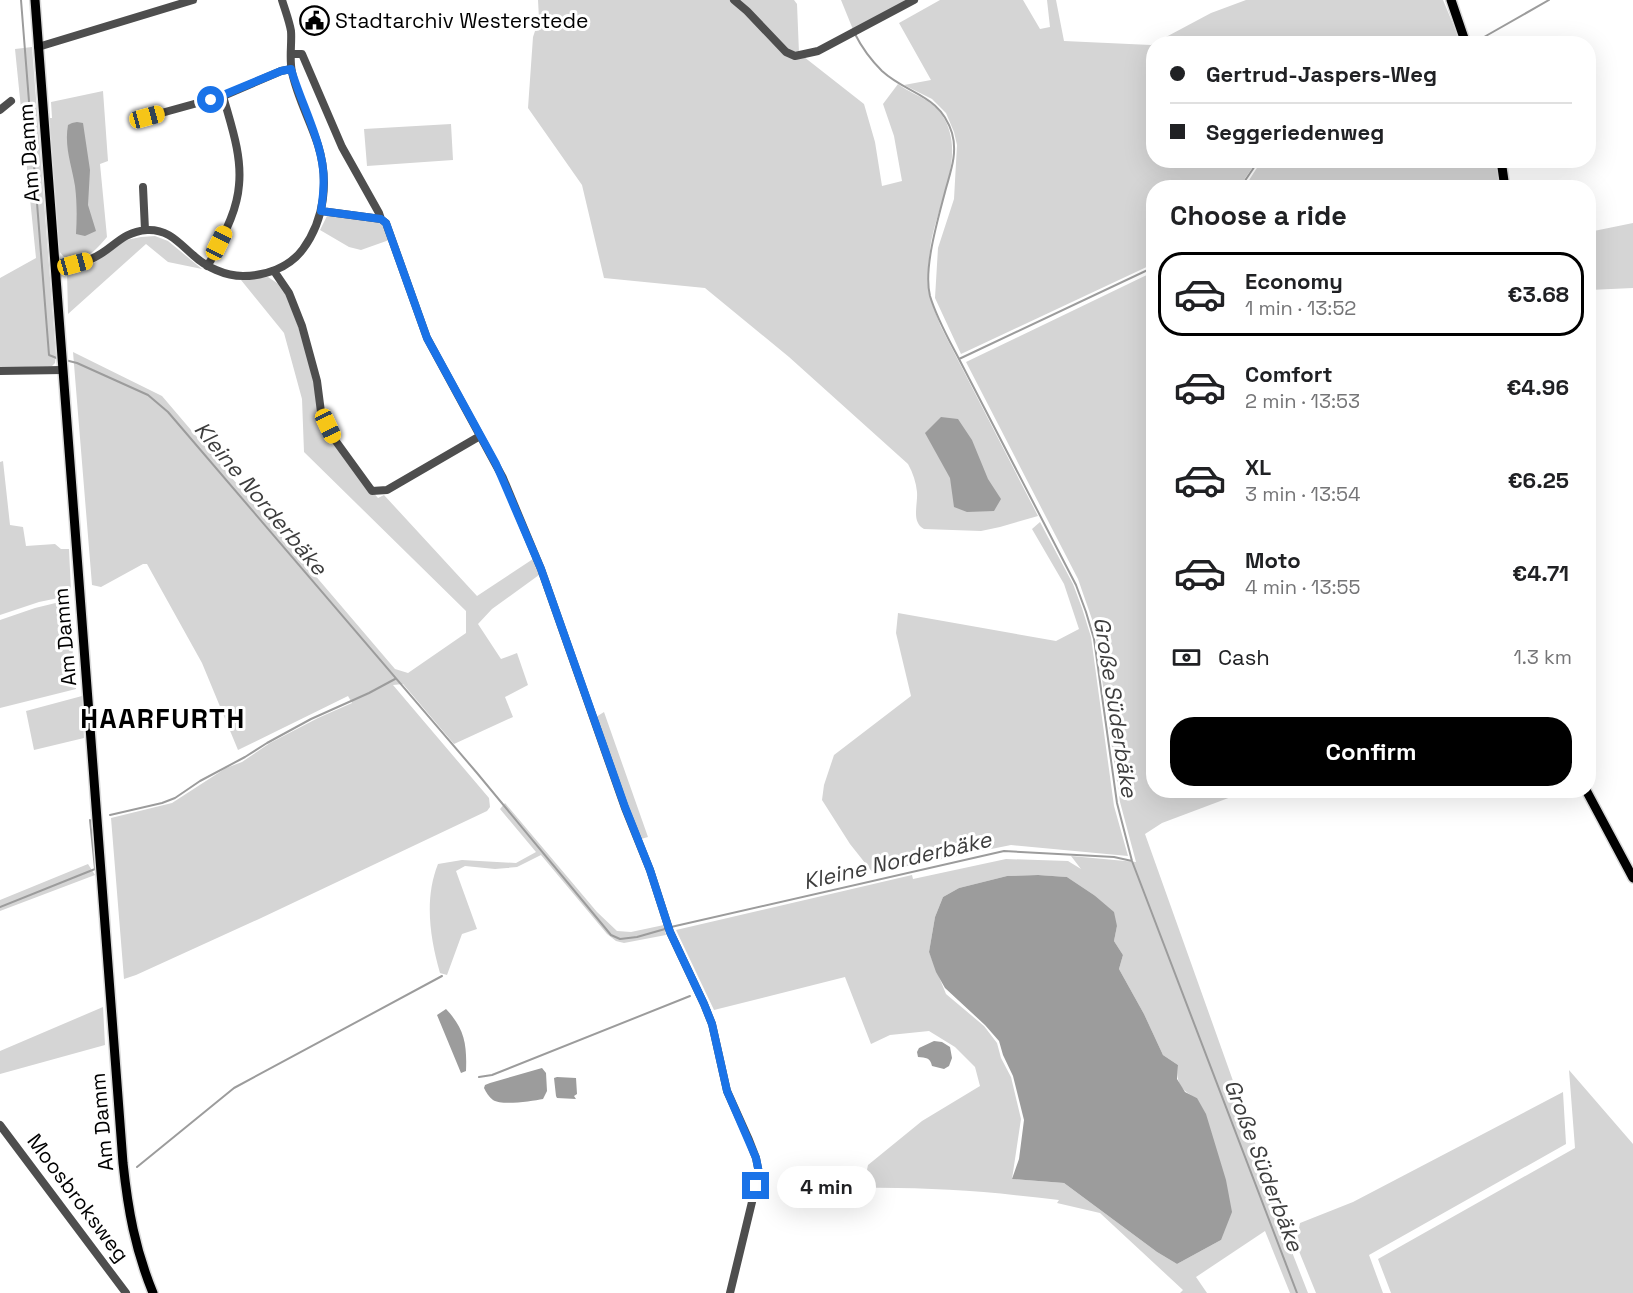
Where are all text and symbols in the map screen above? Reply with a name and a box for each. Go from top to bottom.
public building icon: Stadtarchiv Westerstede [298,5,330,37]
place label: Stadtarchiv Westerstede [335,7,588,34]
text: Gertrud-Jaspers-Weg [1206,60,1437,88]
route start [197,86,224,113]
street label: Am Damm [12,103,45,203]
car [127,104,167,130]
text: Seggeriedenweg [1206,118,1384,146]
text: Choose a ride [1170,198,1347,233]
car [203,223,235,263]
car [55,251,95,277]
icon: car [1173,267,1227,321]
text: Economy [1245,267,1343,295]
text: €3.68 [1508,280,1569,308]
text: 1 min · 13:52 [1245,295,1356,321]
icon: car [1173,360,1227,414]
text: Comfort [1245,360,1333,388]
text: €4.96 [1506,373,1569,401]
text: 2 min · 13:53 [1245,388,1360,414]
car [312,406,344,446]
water label: Kleine Norderbäke [189,415,334,581]
icon: car [1173,453,1227,507]
text: XL [1245,453,1271,481]
text: €6.25 [1508,466,1569,494]
text: 3 min · 13:54 [1245,481,1361,507]
icon: car [1173,546,1227,600]
text: Moto [1245,546,1301,574]
text: €4.71 [1512,559,1569,587]
text: 4 min · 13:55 [1245,574,1360,600]
street label: Am Damm [47,587,82,687]
water label: Große Süderbäke [1088,615,1144,800]
icon: cash [1170,641,1203,674]
text: Cash [1218,643,1270,671]
text: 1.3 km [1513,644,1572,670]
district label: HAARFURTH [80,701,246,736]
button: Confirm [1170,717,1572,786]
water label: Kleine Norderbäke [800,825,995,895]
street label: Am Damm [84,1072,119,1172]
water label: Große Süderbäke [1218,1075,1310,1256]
street label: Moosbroksweg [21,1128,135,1267]
callout: 4 min [777,1165,876,1207]
route end [742,1172,769,1199]
text: 4 min [800,1174,853,1200]

